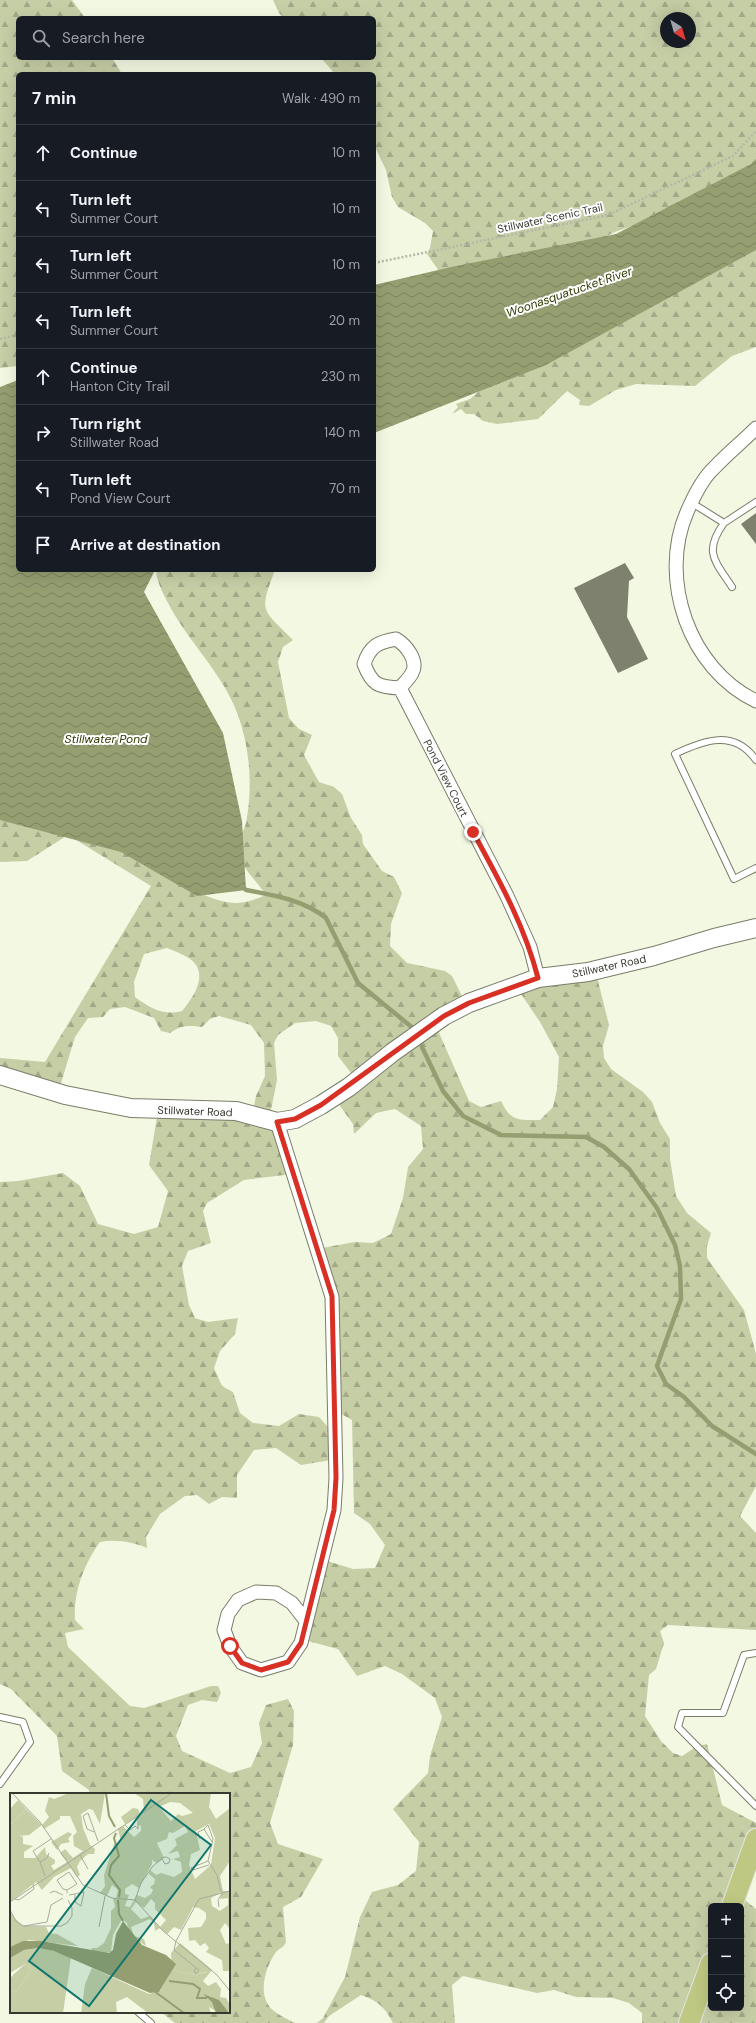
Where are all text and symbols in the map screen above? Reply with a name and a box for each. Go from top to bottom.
north arrow [660,12,696,48]
search box [16,16,376,60]
icon: search [30,27,52,49]
text: Search here [62,28,145,48]
text: 7 min [32,87,76,109]
text: Walk · 490 m [282,90,360,107]
icon: ahead [32,142,54,164]
text: Continue [70,143,138,163]
text: 10 m [332,144,360,161]
text: Turn left [70,190,131,210]
icon: left [32,198,54,220]
text: 10 m [332,200,360,217]
street label: Stillwater Scenic Trail [496,200,604,236]
text: Summer Court [70,210,158,227]
text: Turn left [70,246,131,266]
icon: left [32,254,54,276]
text: 10 m [332,256,360,273]
water label: Woonasquatucket River [504,263,635,321]
text: Summer Court [70,266,158,283]
text: Turn left [70,302,131,322]
icon: left [32,310,54,332]
text: 20 m [329,312,360,329]
text: Summer Court [70,322,158,339]
text: Continue [70,358,138,378]
icon: ahead [32,366,54,388]
text: 230 m [321,368,360,385]
text: Hanton City Trail [70,378,170,395]
text: Turn right [70,414,141,434]
icon: right [32,422,54,444]
text: 140 m [324,424,360,441]
text: Stillwater Road [70,434,159,451]
text: Turn left [70,470,131,490]
icon: left [32,478,54,500]
text: 70 m [329,480,360,497]
text: Pond View Court [70,490,171,507]
icon: arrive [32,534,54,556]
text: Arrive at destination [70,535,221,555]
water label: Stillwater Pond [64,731,148,747]
street label: Pond View Court [420,737,472,819]
route end [464,823,482,841]
street label: Stillwater Road [571,951,647,981]
street label: Stillwater Road [157,1103,233,1119]
route start [221,1637,239,1655]
inset map [10,1793,230,2013]
map controls [708,1903,744,2011]
button: + [708,1903,744,1939]
button: − [708,1939,744,1975]
button: locate [708,1975,744,2011]

